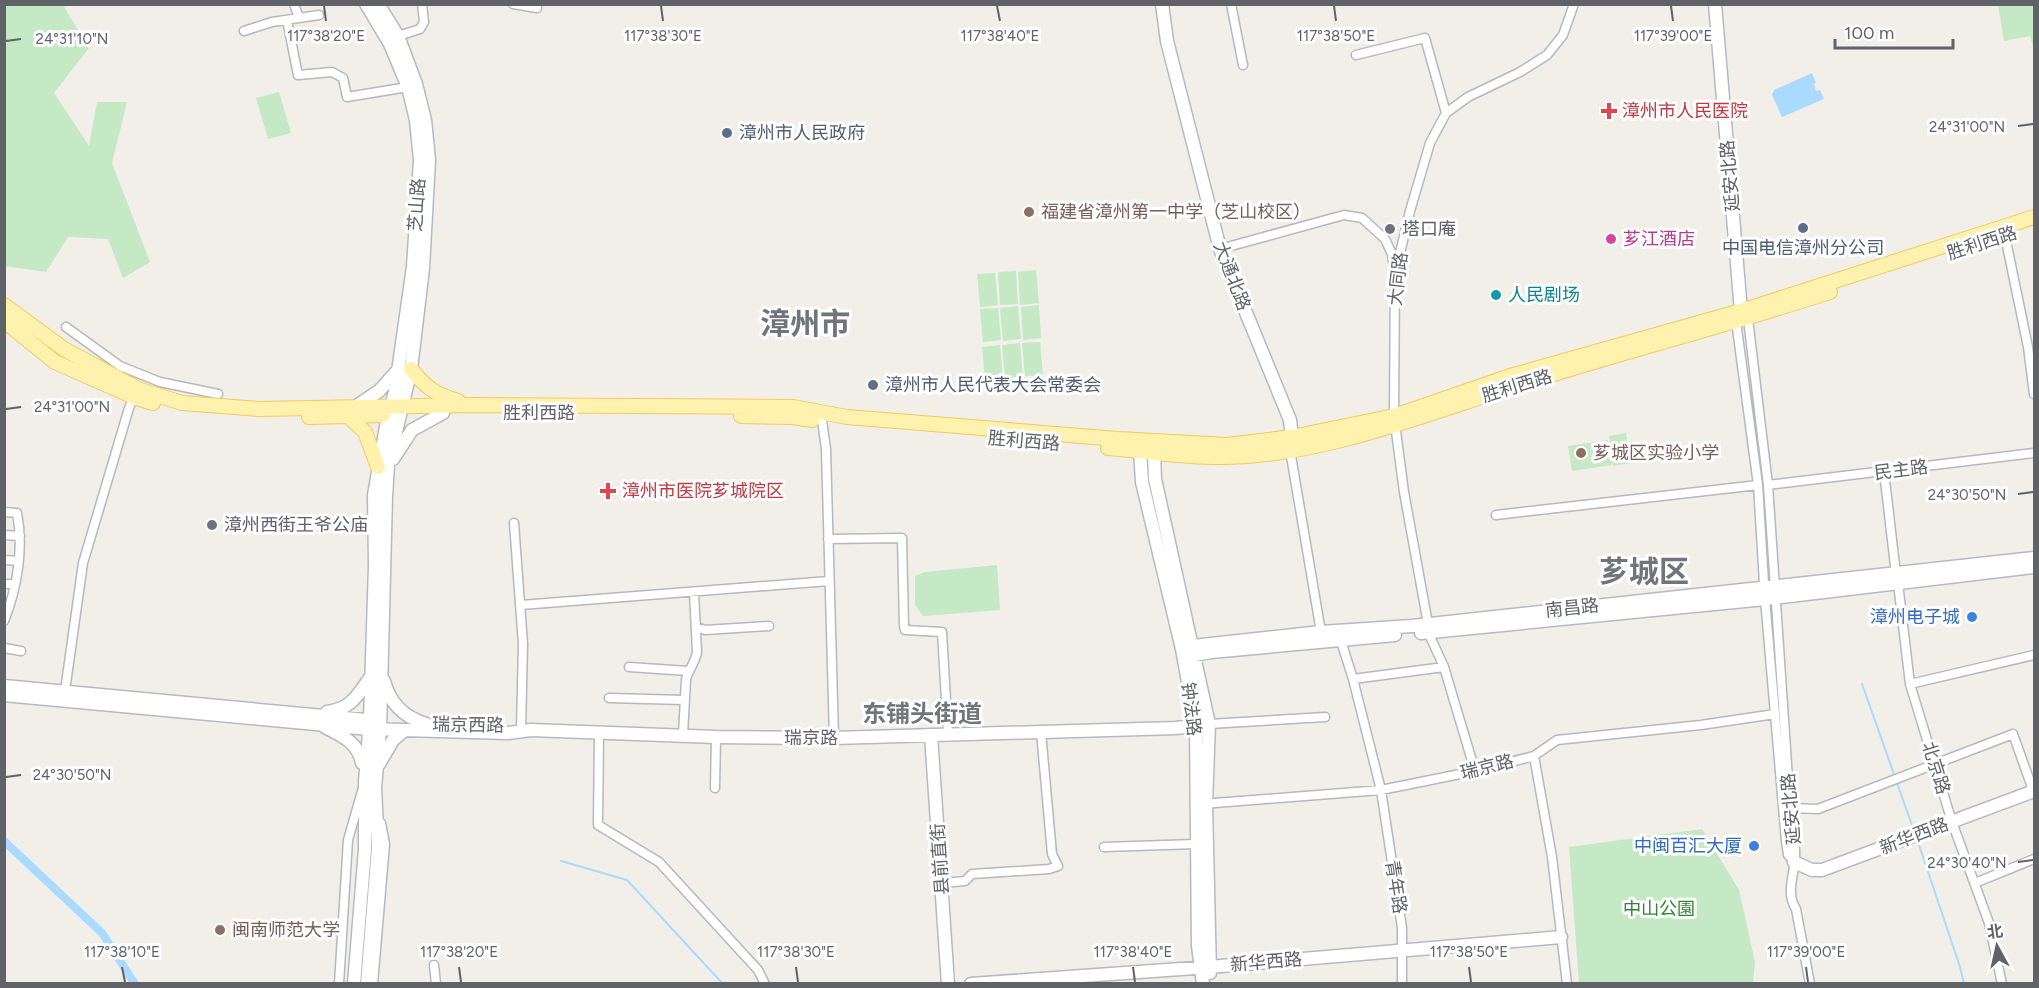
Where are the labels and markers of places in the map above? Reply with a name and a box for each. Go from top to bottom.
place label: 漳州市人民医院 [1622,100,1748,122]
marker: 漳州市人民医院 [1600,102,1618,120]
place label: 漳州市人民政府 [739,122,865,144]
marker: 漳州市人民政府 [720,126,734,140]
place label: 福建省漳州第一中学（芝山校区） [1041,201,1311,223]
marker: 福建省漳州第一中学（芝山校区） [1022,205,1036,219]
place label: 塔口庵 [1402,218,1456,240]
marker: 中国电信漳州分公司 [1796,221,1810,235]
marker: 塔口庵 [1383,222,1397,236]
place label: 芗江酒店 [1623,228,1695,250]
marker: 芗江酒店 [1604,232,1618,246]
place label: 中国电信漳州分公司 [1722,237,1884,259]
place label: 人民剧场 [1508,284,1580,306]
marker: 人民剧场 [1489,288,1503,302]
place label: 漳州市人民代表大会常委会 [885,374,1101,396]
marker: 漳州市人民代表大会常委会 [866,378,880,392]
place label: 芗城区实验小学 [1593,442,1719,464]
marker: 芗城区实验小学 [1574,446,1588,460]
place label: 漳州市医院芗城院区 [622,480,784,502]
marker: 漳州市医院芗城院区 [599,482,617,500]
place label: 漳州西街王爷公庙 [224,514,368,536]
marker: 漳州西街王爷公庙 [205,518,219,532]
place label: 漳州电子城 [1870,606,1960,628]
marker: 漳州电子城 [1965,610,1979,624]
place label: 中闽百汇大厦 [1634,835,1742,857]
marker: 中闽百汇大厦 [1747,839,1761,853]
place label: 闽南师范大学 [232,919,340,941]
marker: 闽南师范大学 [213,923,227,937]

